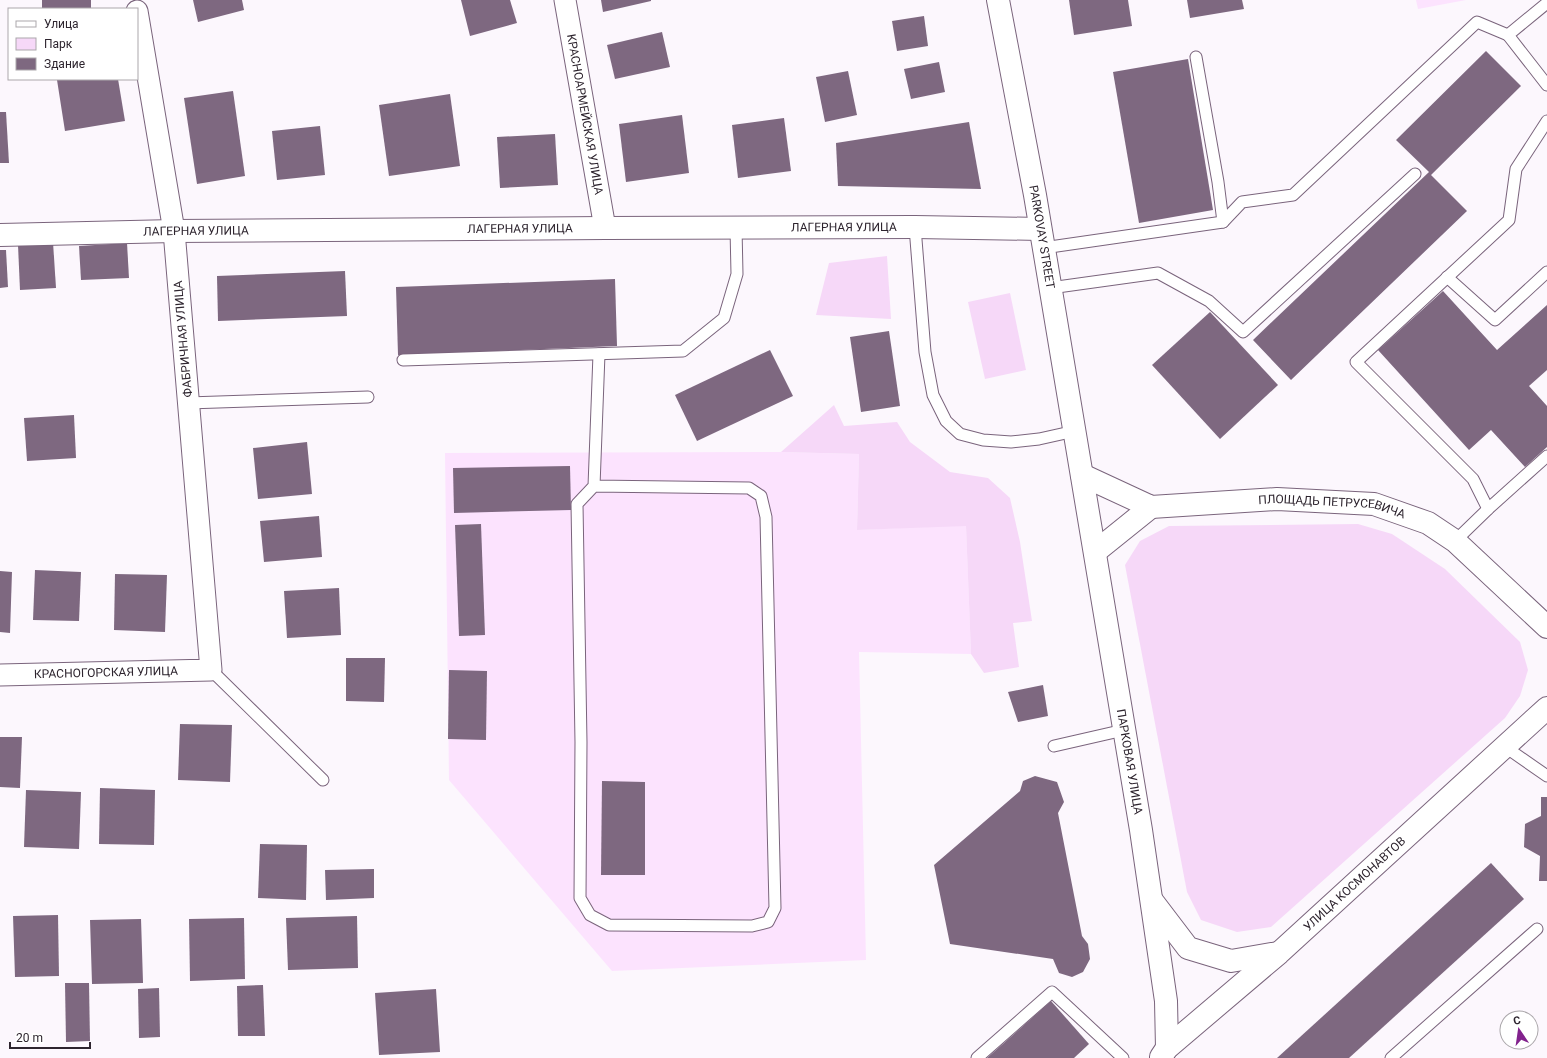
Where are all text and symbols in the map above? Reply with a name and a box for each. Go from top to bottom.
legend [8,8,138,80]
text: Улица [44,17,79,31]
street label: КРАСНОАРМЕЙСКАЯ УЛИЦА [564,33,606,196]
text: Парк [44,37,73,51]
text: Здание [44,57,85,71]
street label: PARKOVAY STREET [1026,184,1058,290]
street label: ЛАГЕРНАЯ УЛИЦА [791,220,897,234]
street label: ЛАГЕРНАЯ УЛИЦА [467,221,573,236]
street label: ЛАГЕРНАЯ УЛИЦА [143,223,249,239]
street label: ФАБРИЧНАЯ УЛИЦА [171,280,195,398]
street label: ПЛОЩАДЬ ПЕТРУСЕВИЧА [1258,492,1408,522]
street label: КРАСНОГОРСКАЯ УЛИЦА [34,664,178,681]
street label: ПАРКОВАЯ УЛИЦА [1114,708,1145,816]
street label: УЛИЦА КОСМОНАВТОВ [1301,834,1408,934]
north arrow [1499,1010,1539,1050]
text: С [1512,1014,1522,1028]
scale bar [10,1024,90,1050]
text: 20 m [16,1031,43,1045]

